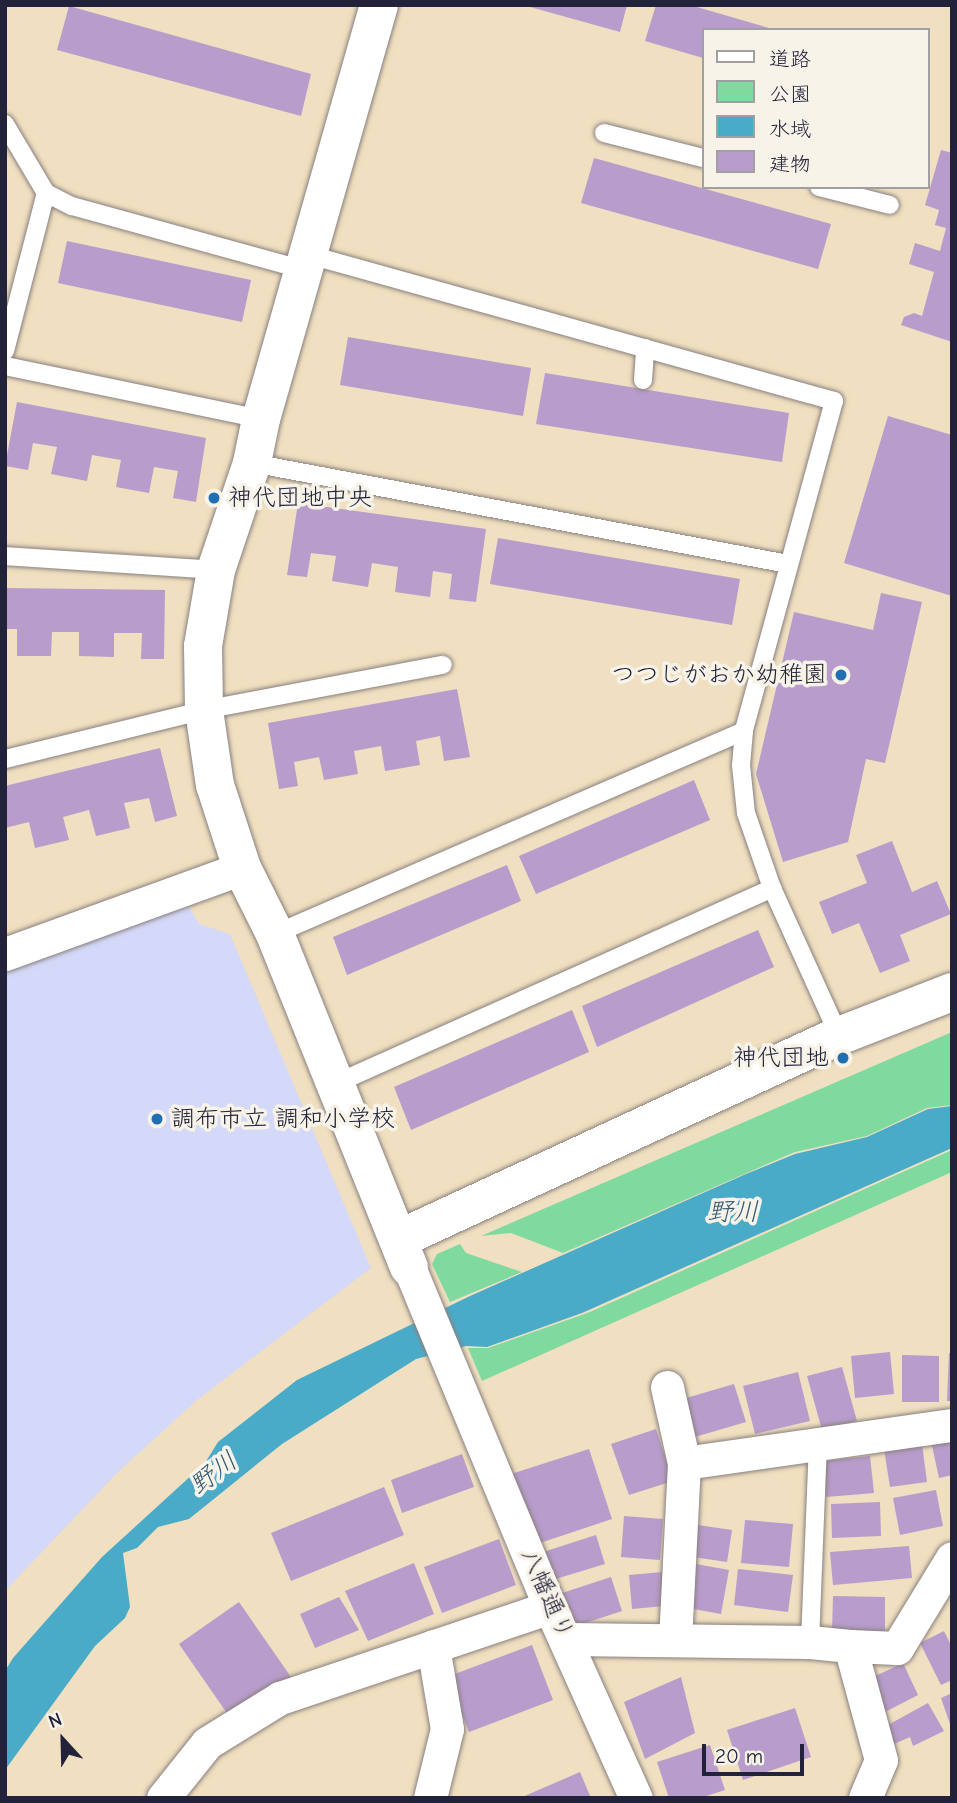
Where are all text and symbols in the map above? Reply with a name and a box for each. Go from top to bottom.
legend [702,28,929,189]
text: 道路 [769,47,811,71]
text: 公園 [769,82,811,106]
text: 水域 [769,117,811,141]
text: 建物 [769,152,811,176]
place label: 神代団地中央 [228,484,372,512]
marker: 神代団地中央 [206,490,222,506]
place label: つつじがおか幼稚園 [611,661,827,689]
marker: つつじがおか幼稚園 [833,667,849,683]
place label: 神代団地 [733,1044,829,1072]
marker: 神代団地 [835,1050,851,1066]
place label: 調布市立 調和小学校 [171,1105,395,1133]
marker: 調布市立 調和小学校 [149,1111,165,1127]
water label: 野川 [707,1197,759,1229]
water label: 野川 [184,1446,244,1502]
street label: 八幡通り [514,1544,580,1644]
north arrow [28,1705,98,1775]
text: N [45,1708,65,1733]
scale bar [705,1730,806,1774]
text: 20 m [715,1744,763,1768]

